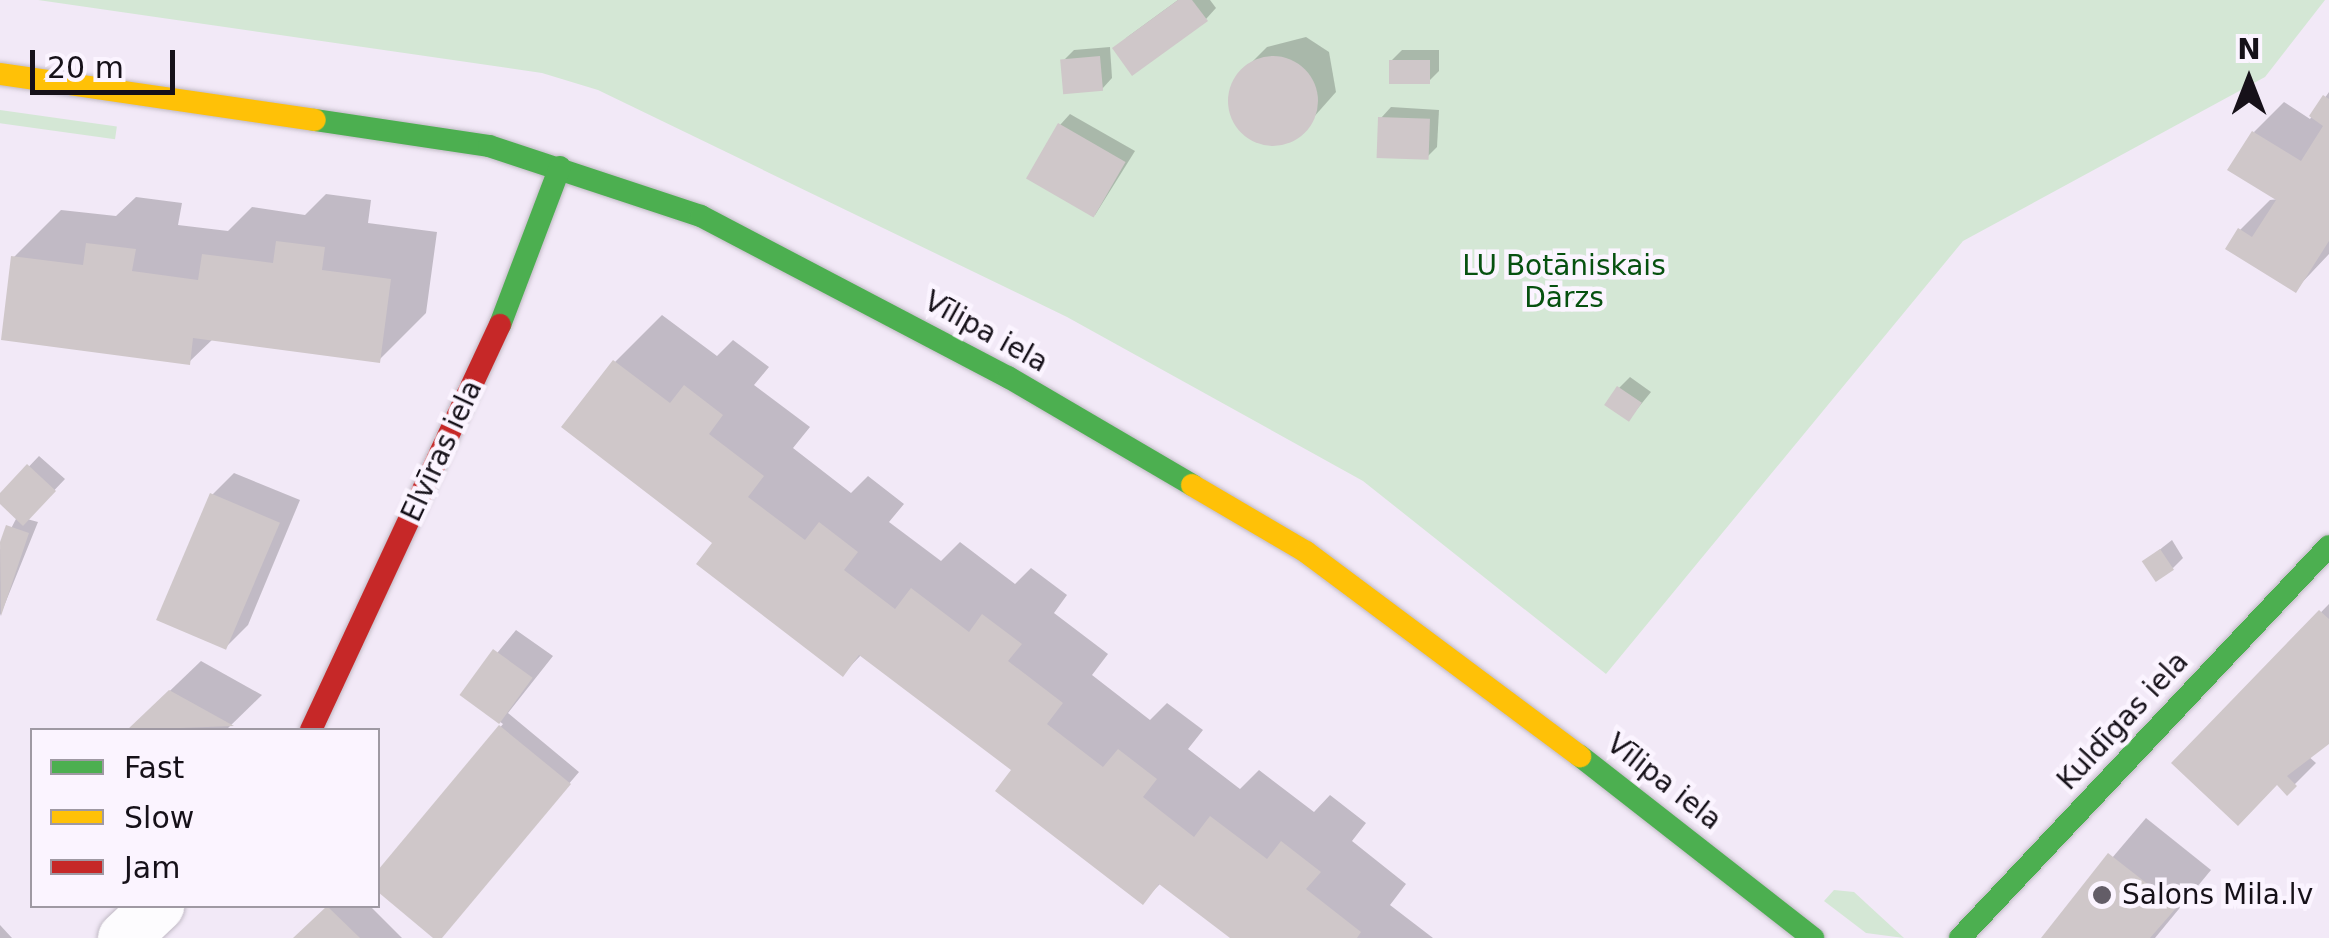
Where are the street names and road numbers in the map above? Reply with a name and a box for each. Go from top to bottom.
street label: Vīlipa iela [918,284,1054,380]
street label: Elvīras iela [395,375,489,527]
street label: Kuldīgas iela [2051,645,2195,797]
street label: Vīlipa iela [1600,727,1728,837]

